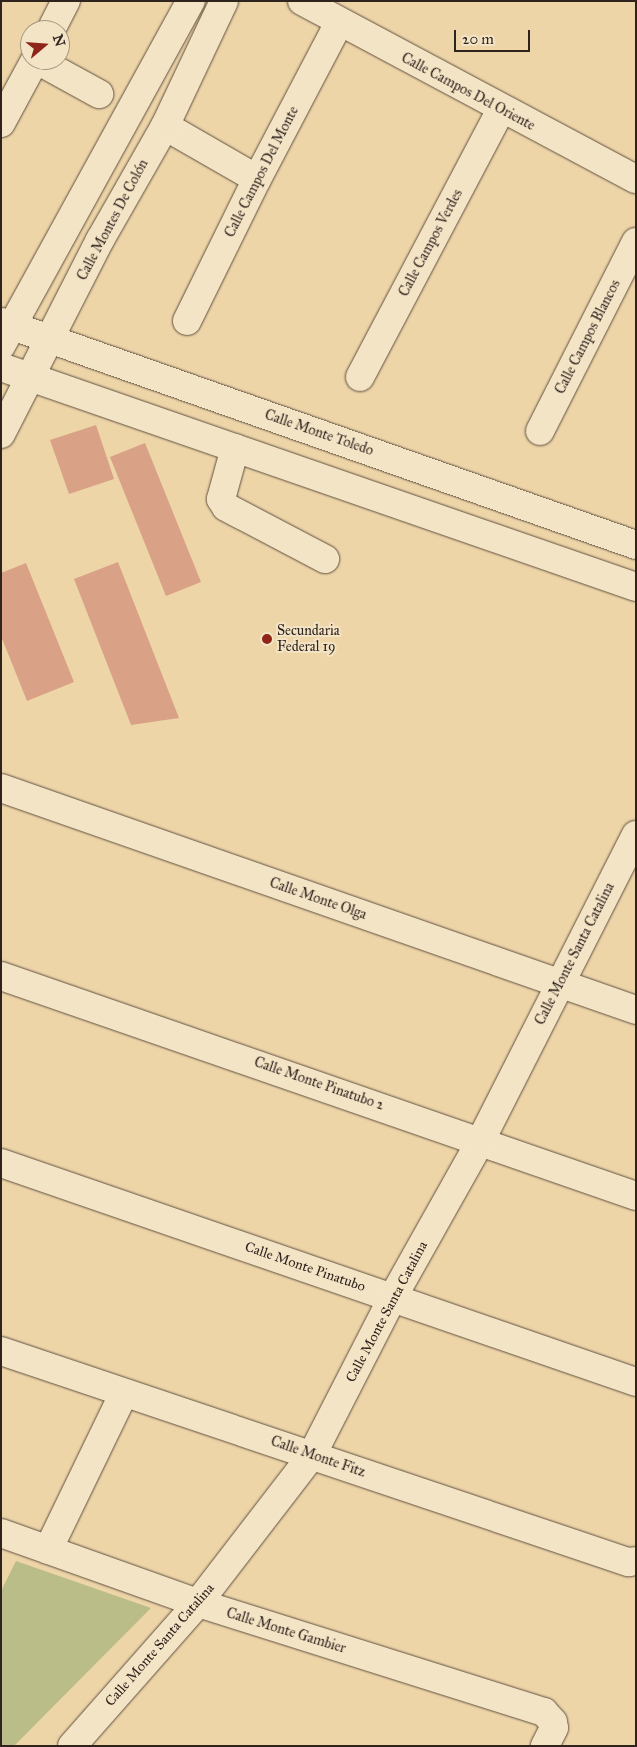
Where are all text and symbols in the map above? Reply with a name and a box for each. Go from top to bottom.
north arrow [20,20,70,70]
scale bar [457,20,533,52]
text: 20 m [462,30,494,48]
text: N [49,32,69,49]
street label: Calle Campos Del Oriente [398,50,538,134]
street label: Calle Campos Del Monte [222,104,302,240]
street label: Calle Montes De Colón [74,157,152,283]
street label: Calle Campos Verdes [396,186,466,300]
street label: Calle Campos Blancos [552,277,624,397]
street label: Calle Monte Toledo [262,407,376,459]
place label: Secundaria Federal 19 [277,623,340,656]
marker: Secundaria Federal 19 [261,633,273,645]
street label: Calle Monte Olga [267,875,369,923]
street label: Calle Monte Santa Catalina [532,880,618,1028]
street label: Calle Monte Pinatubo 2 [252,1054,386,1114]
street label: Calle Monte Pinatubo [243,1239,367,1295]
street label: Calle Monte Santa Catalina [343,1239,431,1385]
street label: Calle Monte Fitz [268,1433,368,1481]
street label: Calle Monte Santa Catalina [102,1580,218,1710]
street label: Calle Monte Gambier [224,1605,348,1657]

